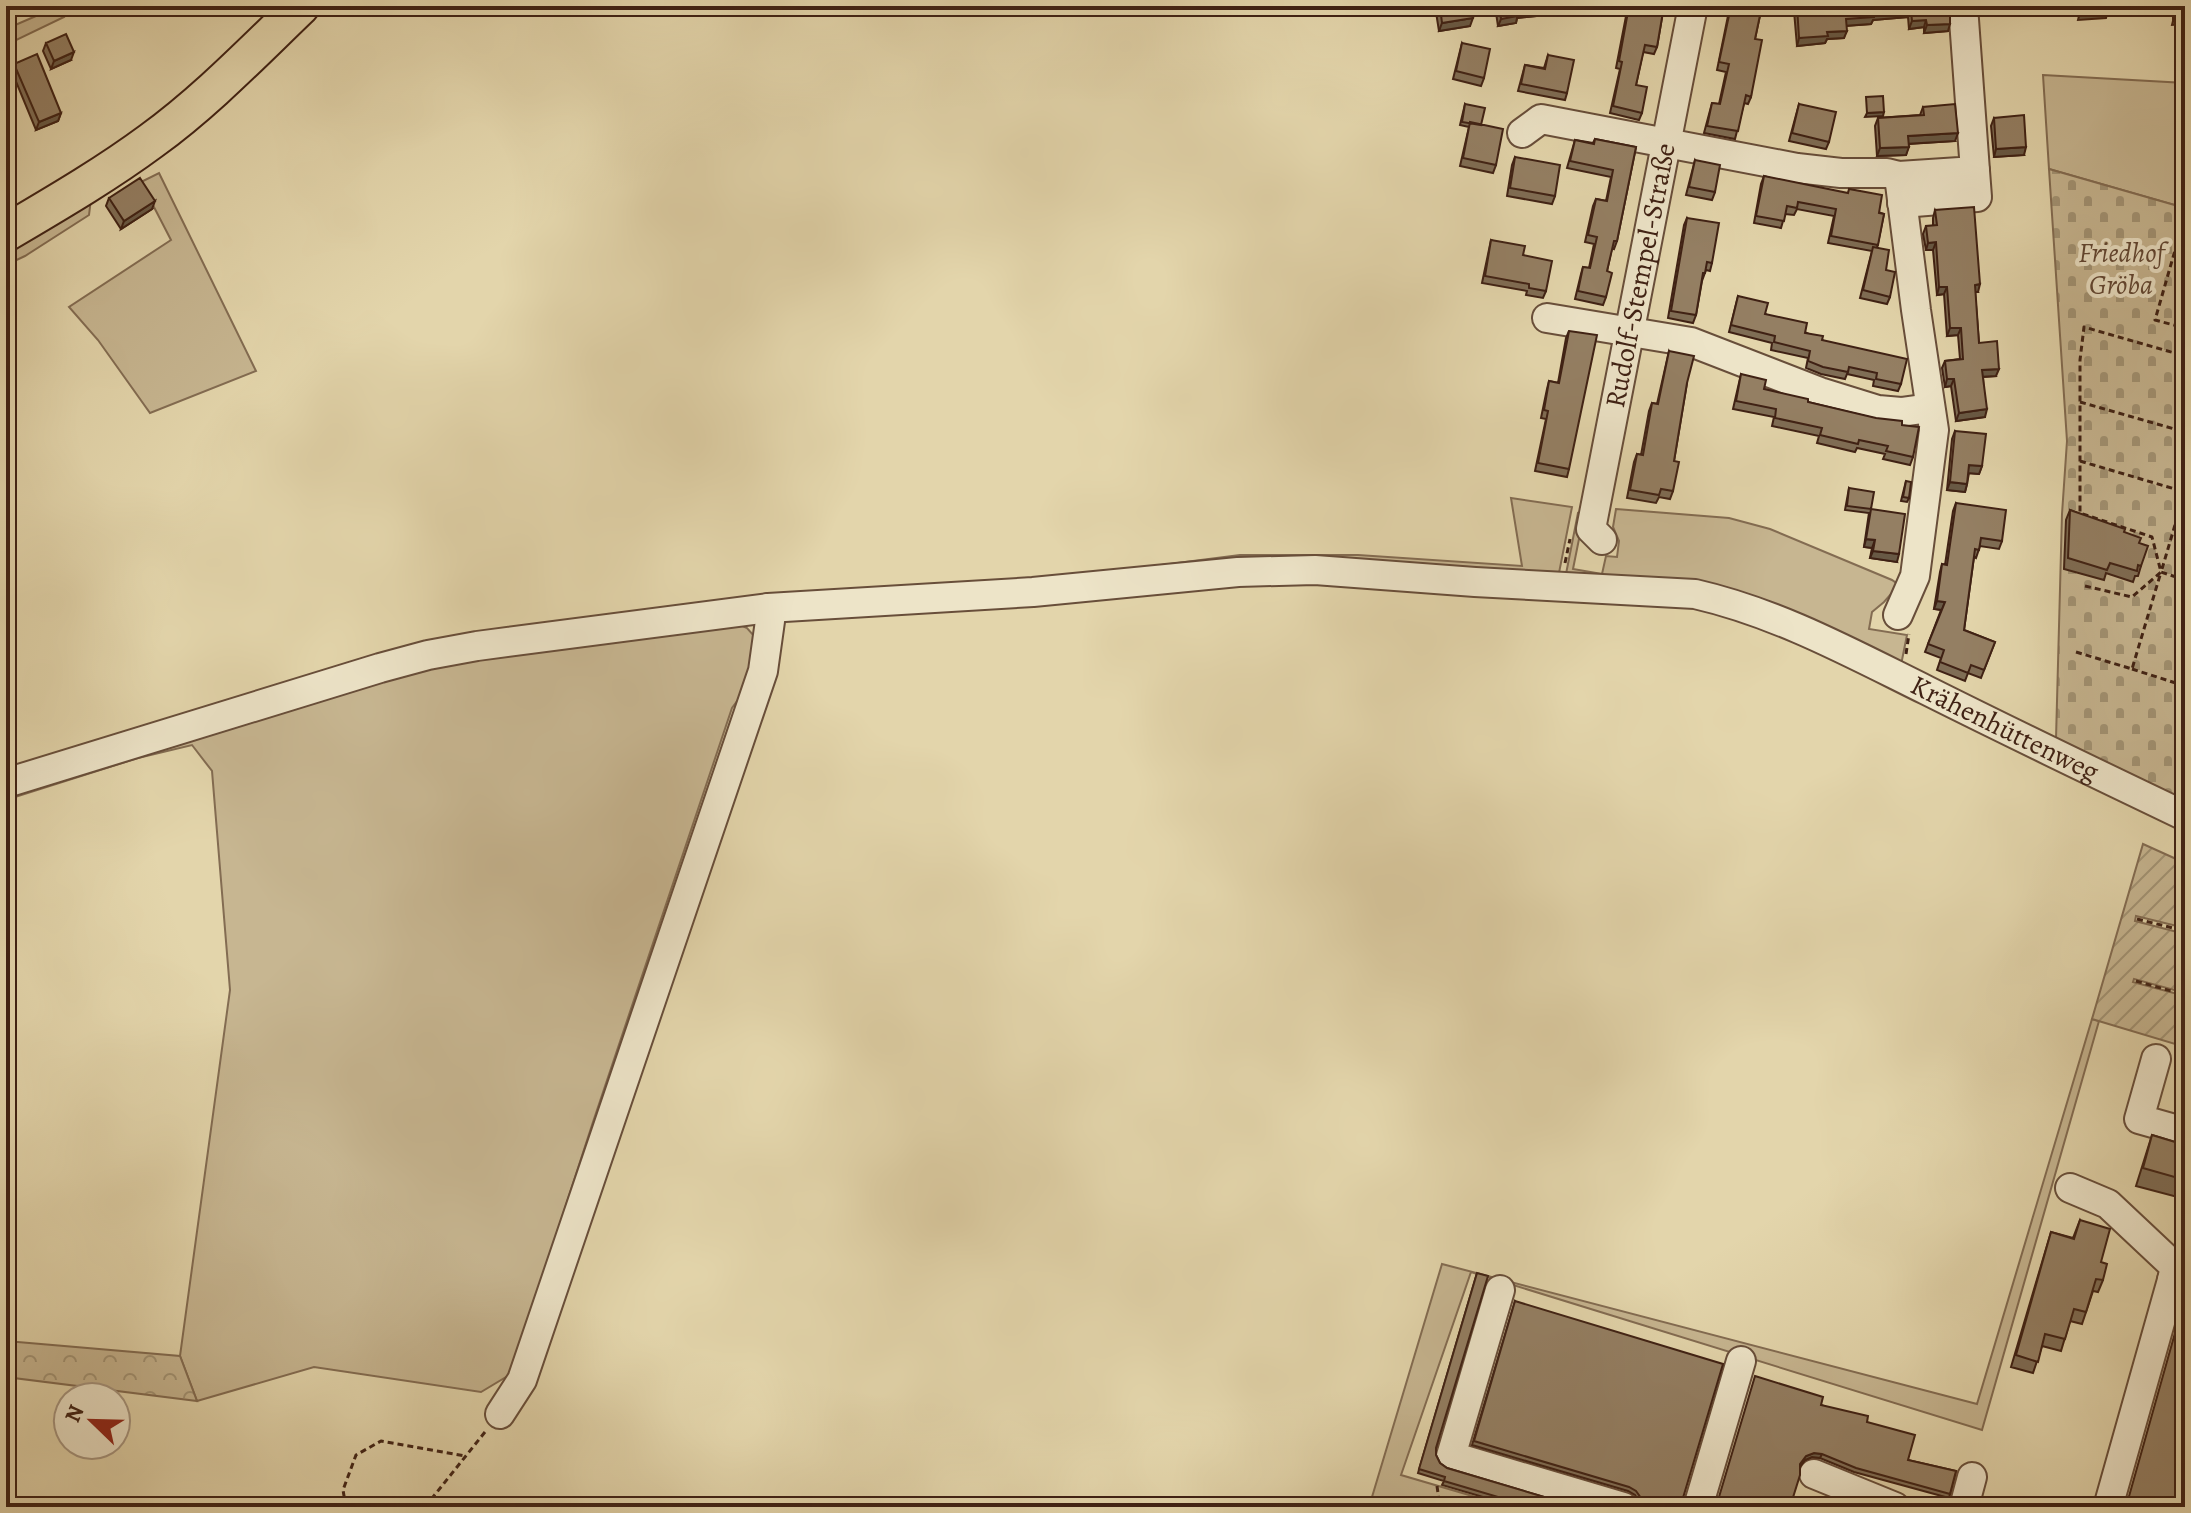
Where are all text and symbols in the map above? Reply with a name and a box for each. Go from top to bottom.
street label: Rudolf-Stempel-Straße [1596,140,1685,411]
park label: Friedhof Gröba [2078,234,2170,304]
street label: Krähenhüttenweg [1904,666,2105,791]
north arrow [52,1381,132,1461]
text: N [58,1400,91,1427]

